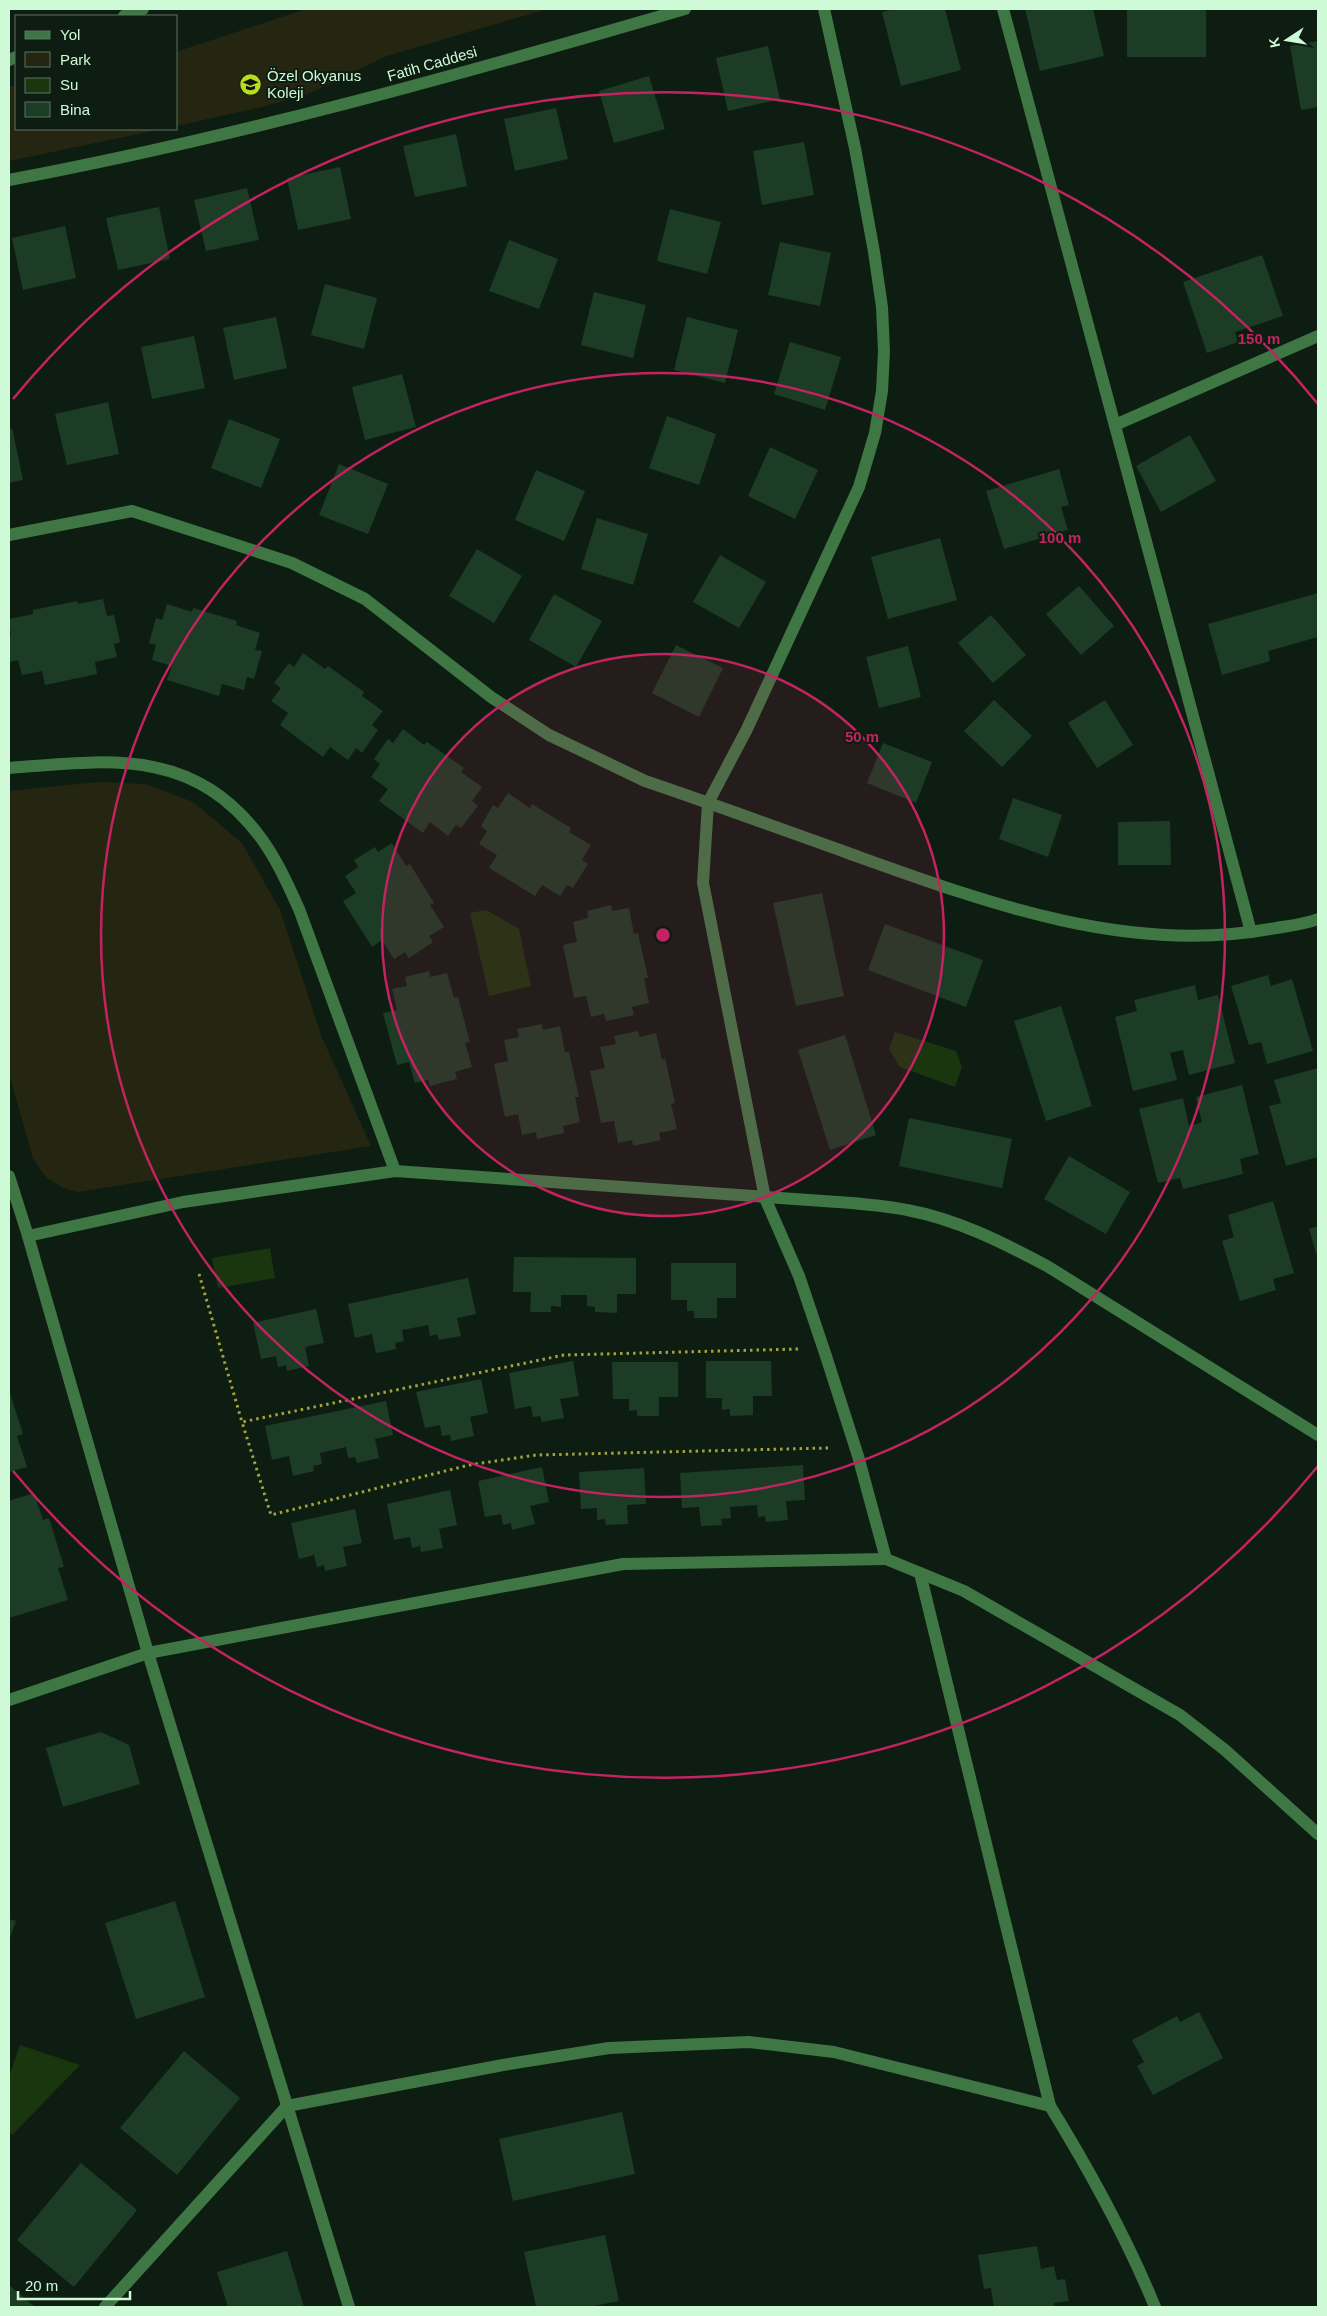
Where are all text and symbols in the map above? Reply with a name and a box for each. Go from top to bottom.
legend [15,15,178,130]
north arrow [1262,15,1312,65]
text: Yol [60,26,80,43]
text: K [1265,36,1283,49]
street label: Fatih Caddesi [385,43,479,84]
text: Park [60,51,91,68]
place label: Özel Okyanus Koleji [267,67,361,101]
school or university icon: Özel Okyanus Koleji [239,73,263,97]
text: Su [60,76,78,93]
text: Bina [60,101,91,118]
text: 150 m [1238,330,1280,347]
text: 100 m [1039,529,1081,546]
text: 50 m [845,728,879,745]
centre of rings [654,926,672,944]
scale bar [18,2268,130,2300]
text: 20 m [25,2277,58,2294]

